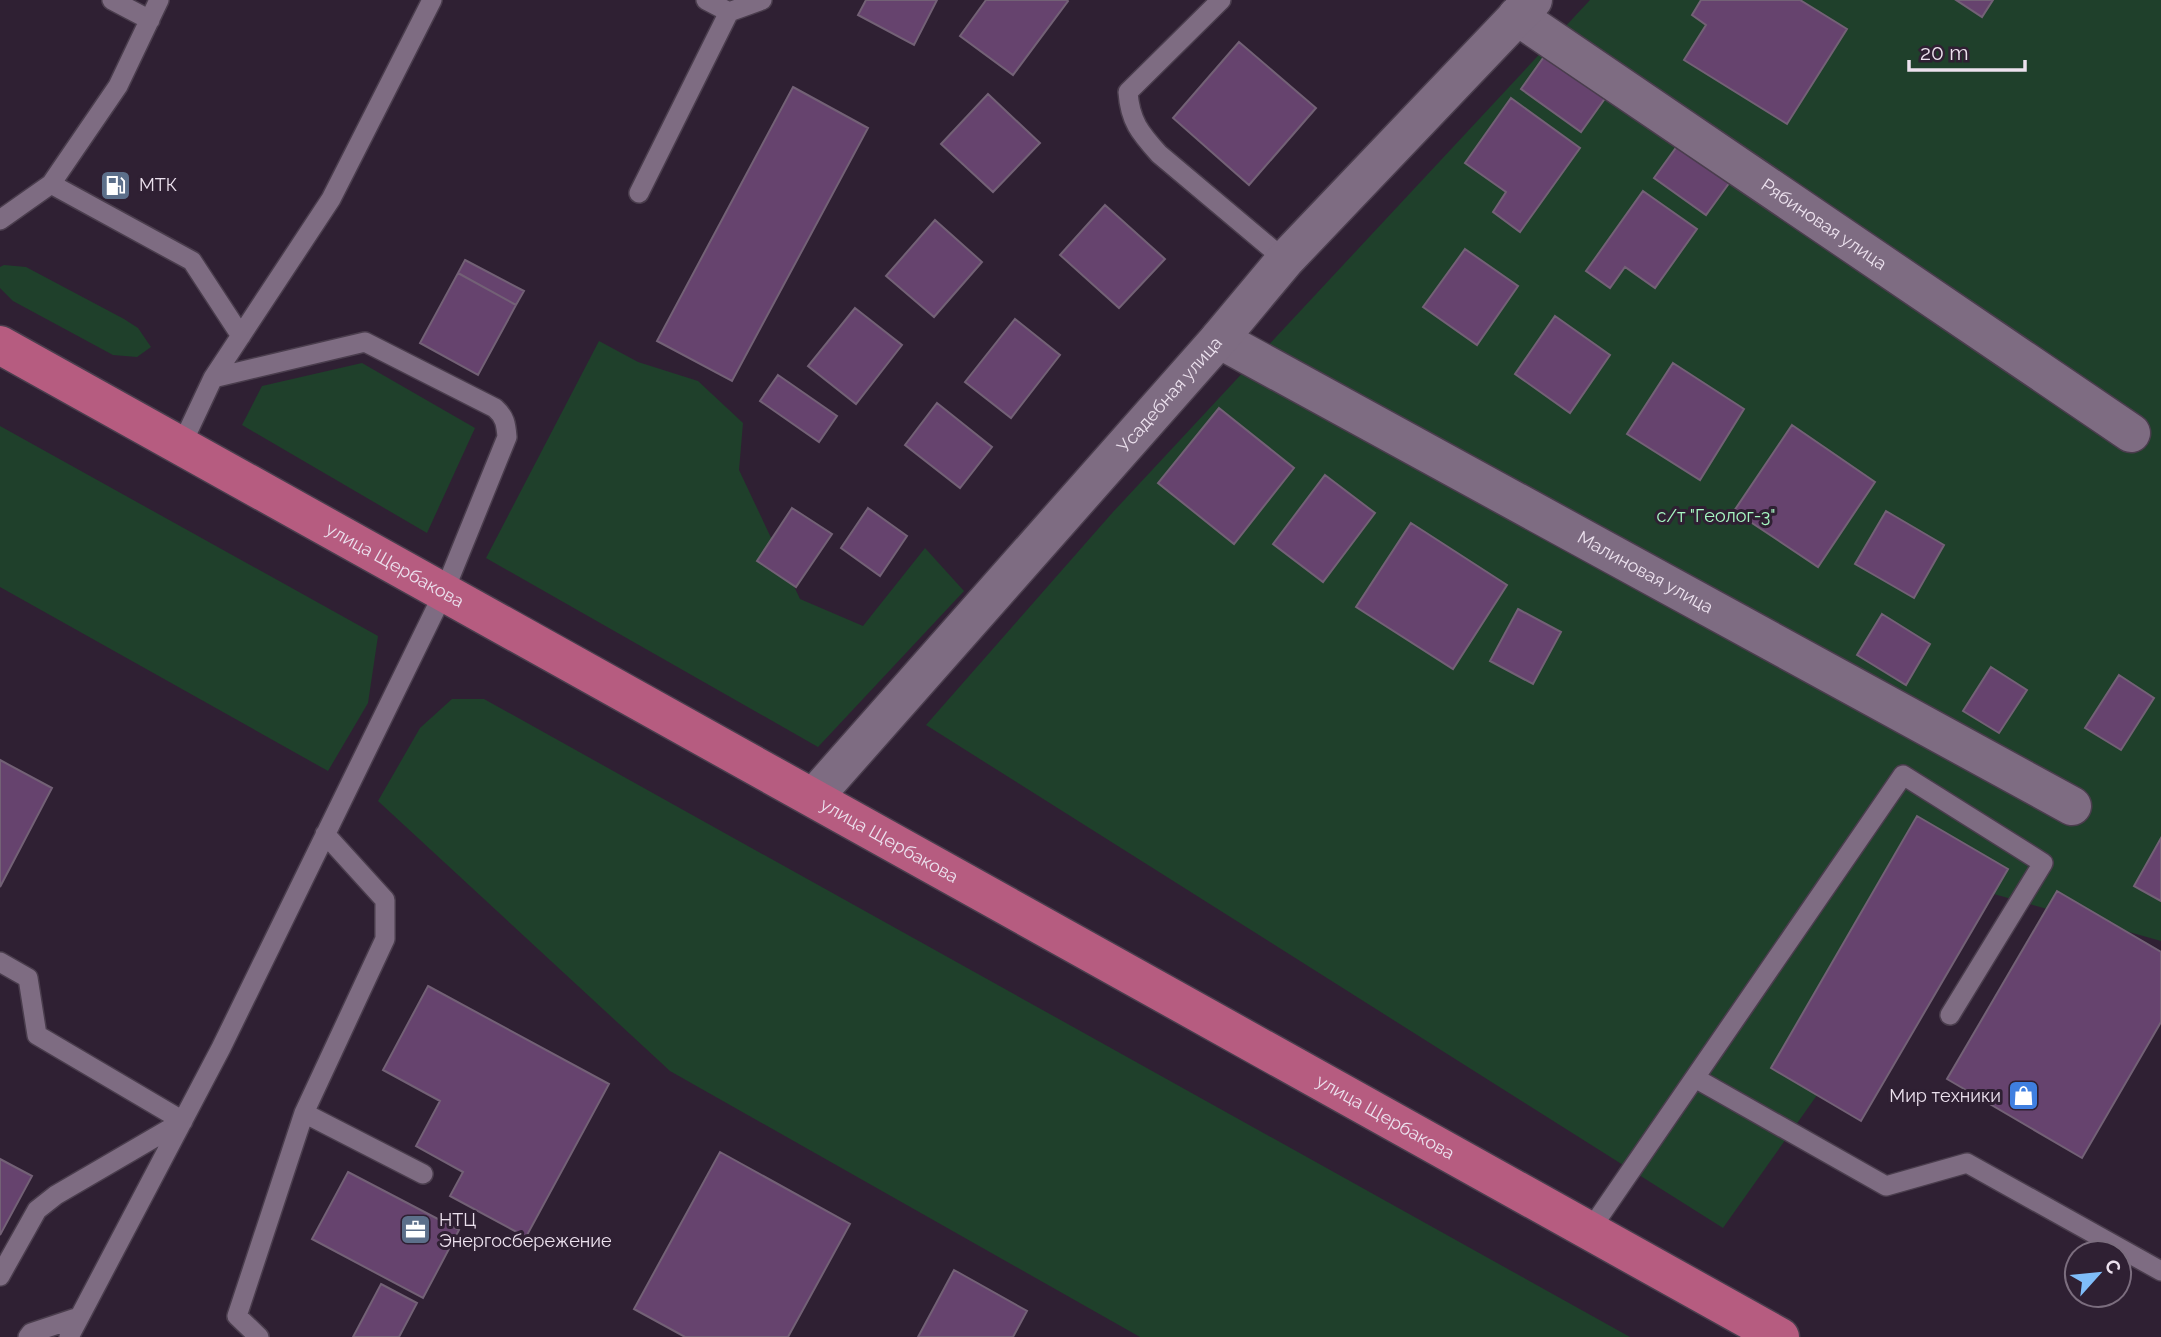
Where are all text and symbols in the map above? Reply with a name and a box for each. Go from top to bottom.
scale bar [1909,28,2024,72]
text: 20 m [1920,40,1968,65]
fuel station icon: МТК [99,168,133,202]
place label: МТК [139,174,177,195]
street label: Рябиновая улица [1757,174,1891,274]
street label: Усадебная улица [1113,332,1226,457]
park label: с/т "Геолог-3" [1656,505,1776,526]
street label: улица Щербакова [322,518,468,611]
street label: Малиновая улица [1574,526,1717,618]
street label: улица Щербакова [817,793,962,887]
street label: улица Щербакова [1313,1070,1458,1164]
shop icon: Мир техники [2007,1079,2041,1113]
place label: Мир техники [1889,1085,2001,1106]
place label: НТЦ Энергосбережение [439,1209,612,1251]
office icon: НТЦ Энергосбережение [399,1213,433,1247]
north arrow [2063,1239,2133,1309]
text: С [2100,1255,2126,1277]

